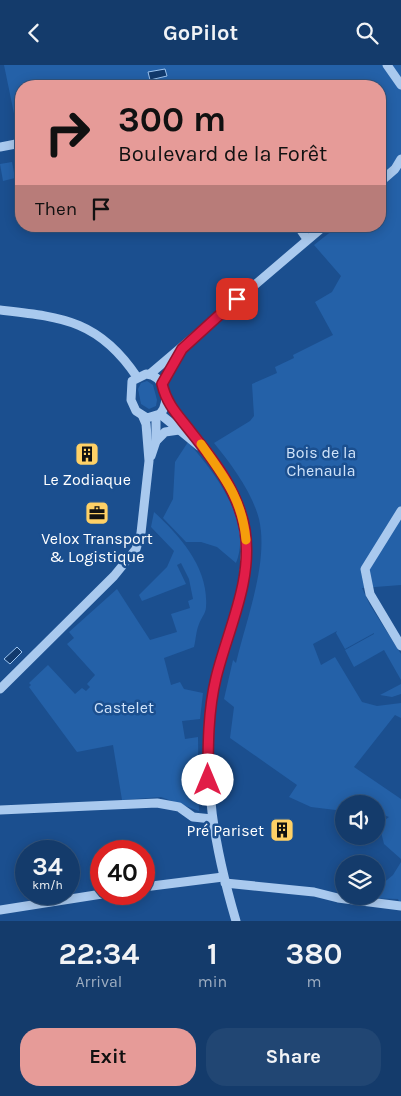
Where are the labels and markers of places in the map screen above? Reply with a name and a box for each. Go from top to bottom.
pin [216,278,258,320]
building icon: Le Zodiaque [74,441,100,467]
place label: Le Zodiaque [43,470,131,489]
office icon: Velox Transport & Logistique [84,500,110,526]
place label: Velox Transport & Logistique [41,529,153,566]
building icon: Pré Pariset [269,817,295,843]
place label: Pré Pariset [186,821,264,840]

